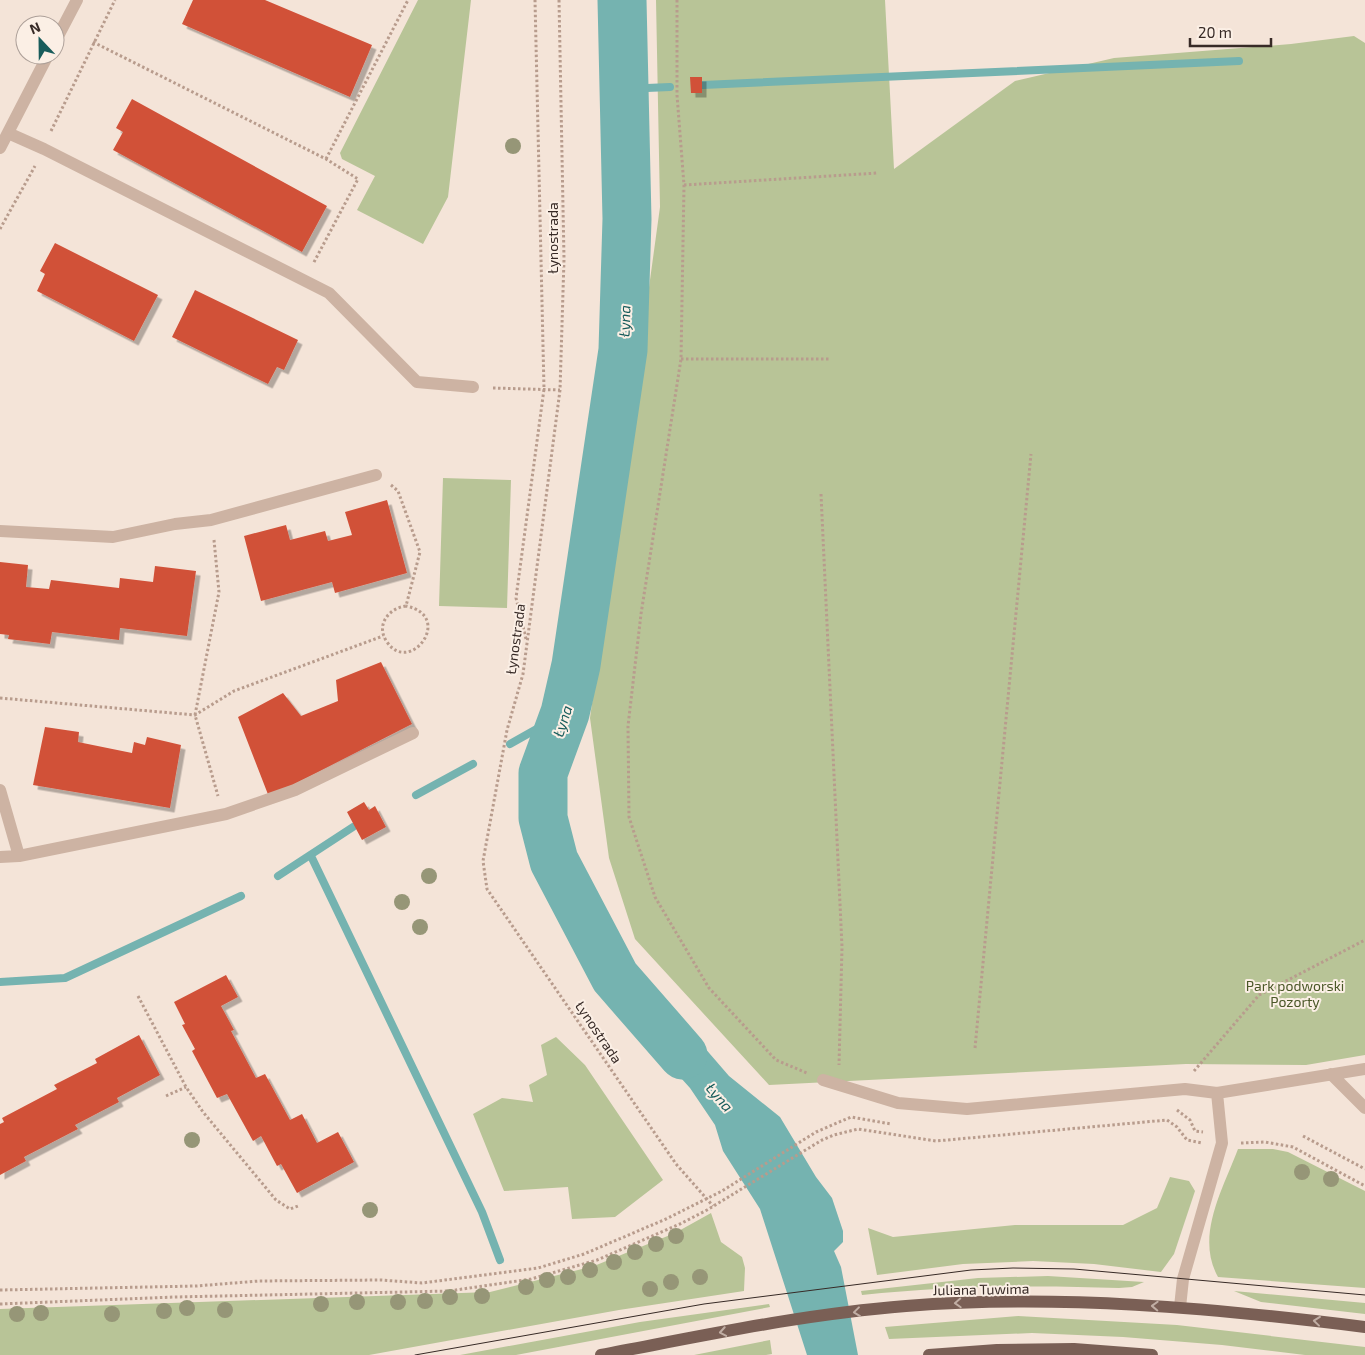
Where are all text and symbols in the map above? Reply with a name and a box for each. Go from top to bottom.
north arrow [15,15,65,65]
scale bar [1190,15,1271,47]
text: N [27,18,43,37]
text: 20 m [1198,23,1232,41]
street label: Łynostrada [544,202,561,274]
water label: Łyna [614,305,635,337]
street label: Łynostrada [502,603,528,675]
water label: Łyna [548,703,576,739]
park label: Park podworski Pozorty [1246,977,1344,1010]
street label: Łynostrada [572,998,626,1066]
water label: Łyna [702,1079,737,1116]
street label: Juliana Tuwima [933,1280,1029,1298]
one-way arrow [953,1298,961,1309]
one-way arrow [1151,1300,1159,1311]
one-way arrow [852,1306,860,1317]
one-way arrow [1312,1316,1320,1327]
one-way arrow [718,1327,727,1337]

